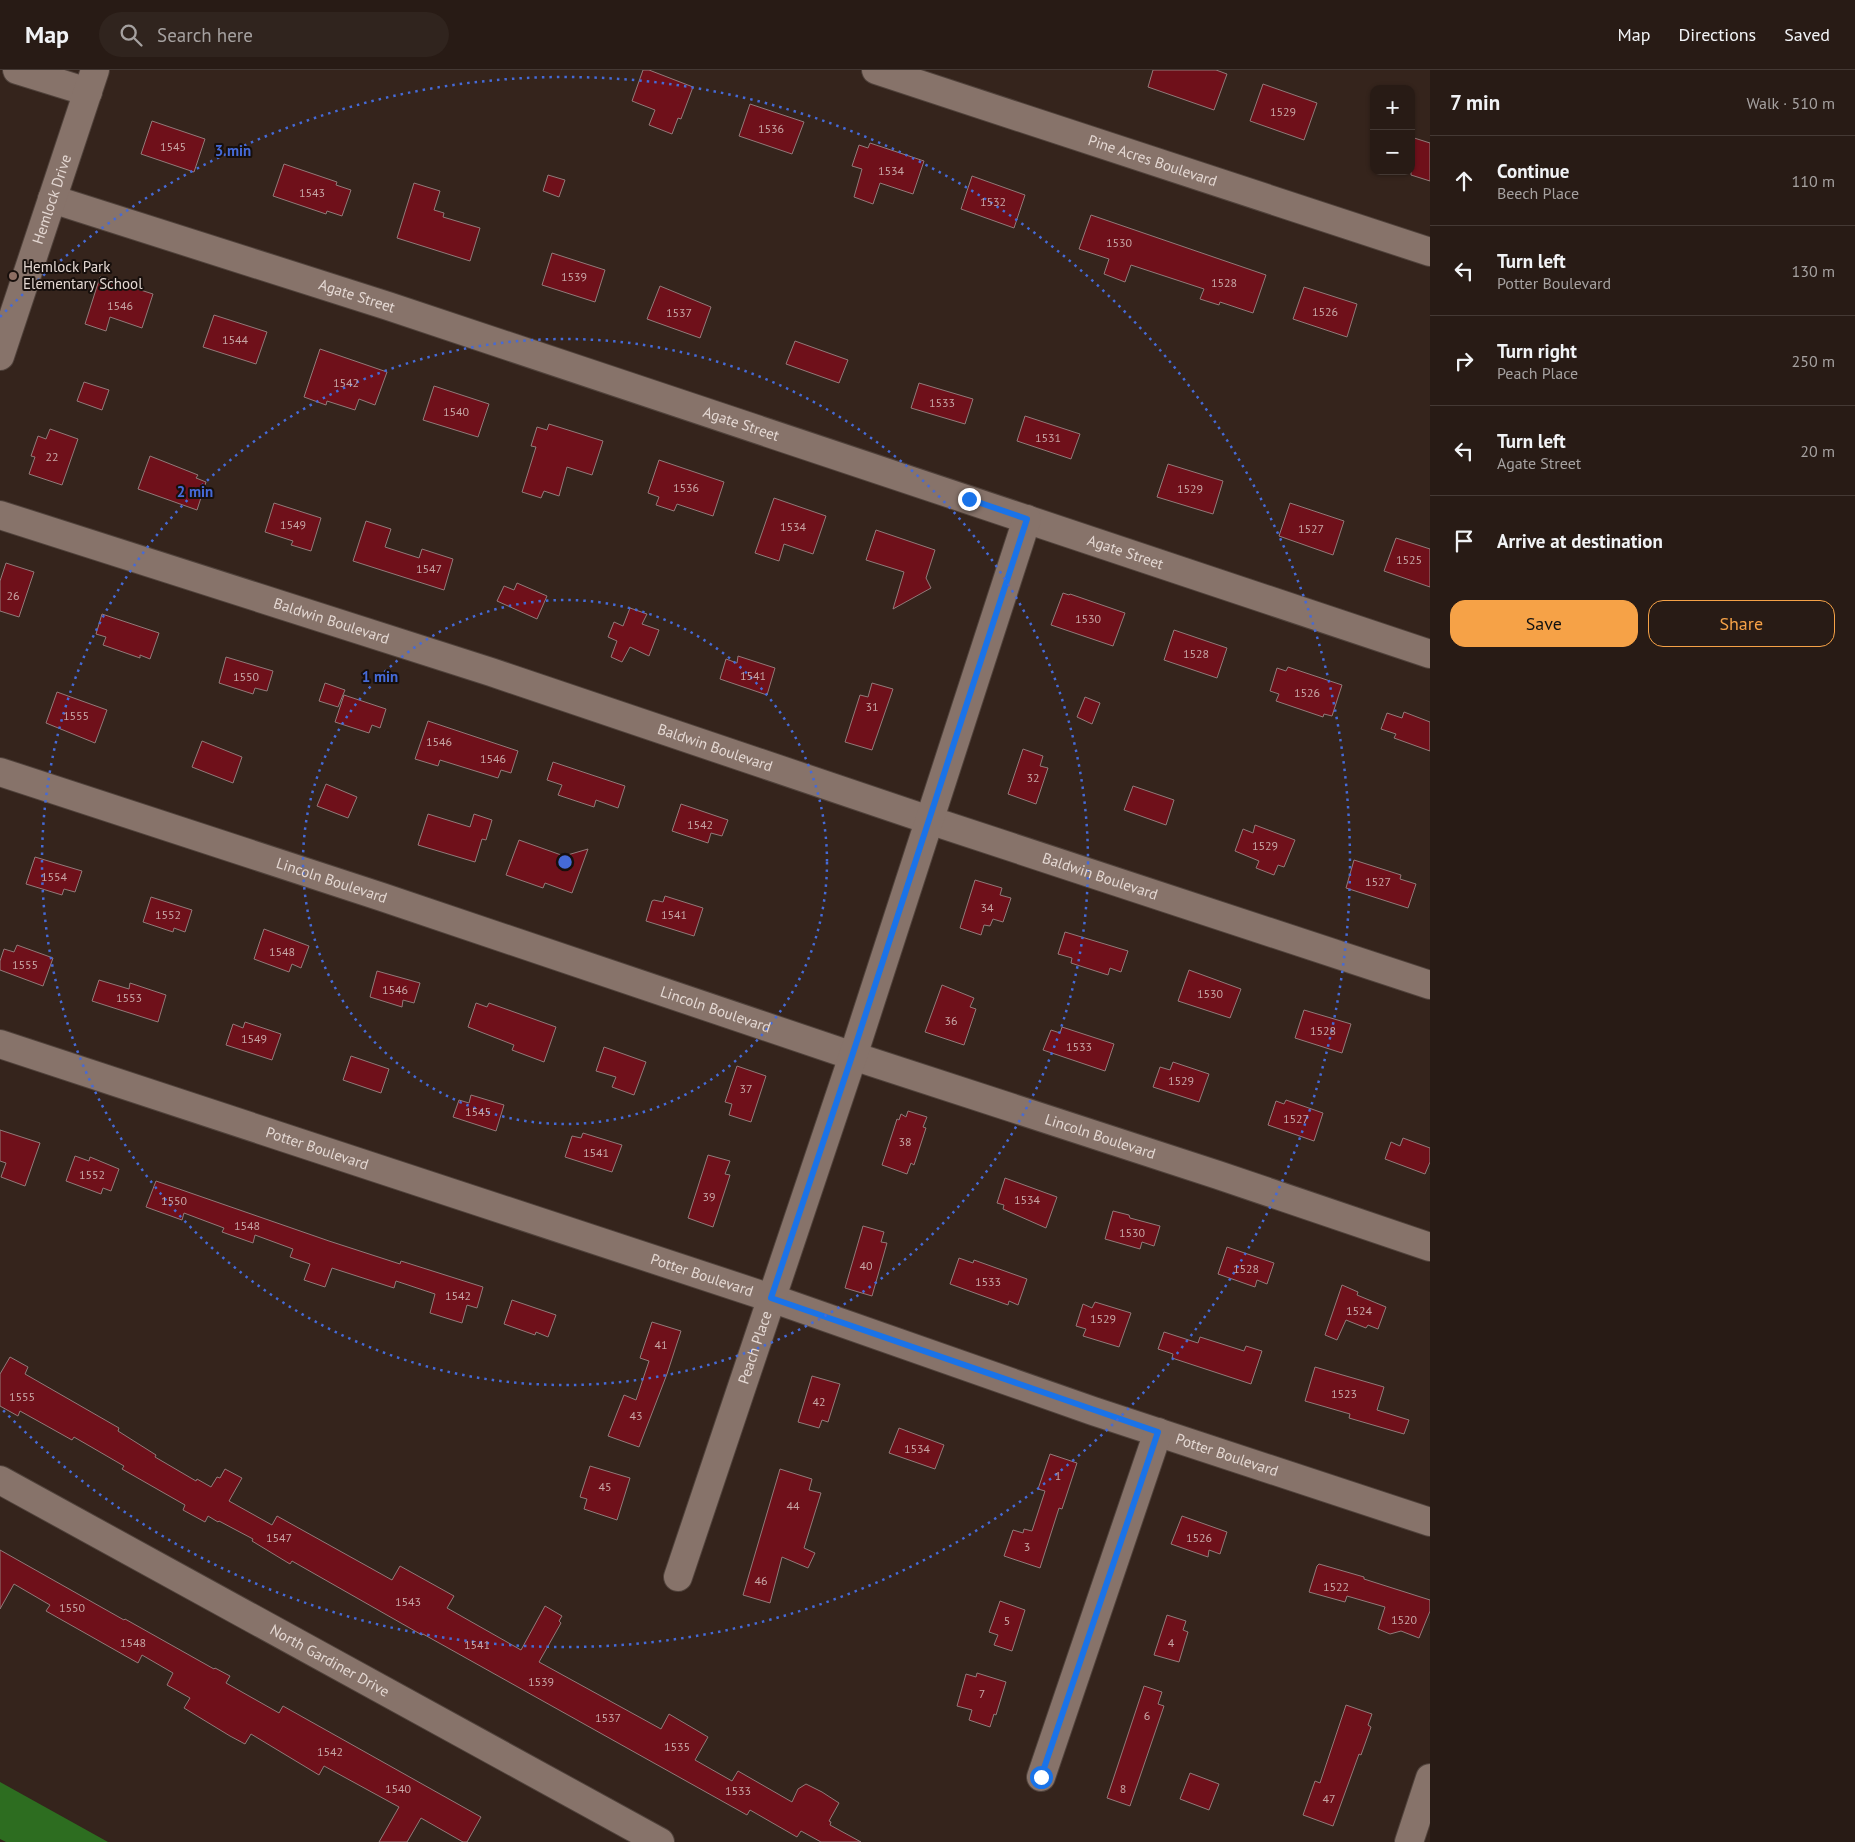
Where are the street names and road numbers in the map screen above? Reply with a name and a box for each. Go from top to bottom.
street label: Pine Acres Boulevard [1086,130,1220,190]
street label: Hemlock Drive [28,152,75,247]
street label: Agate Street [317,275,398,317]
street label: Agate Street [701,402,782,445]
street label: Agate Street [1085,530,1166,573]
street label: Baldwin Boulevard [271,593,392,648]
street label: Baldwin Boulevard [655,719,775,776]
street label: Baldwin Boulevard [1040,848,1160,904]
street label: Lincoln Boulevard [274,853,390,907]
street label: Lincoln Boulevard [658,982,774,1037]
street label: Lincoln Boulevard [1042,1109,1158,1163]
street label: Potter Boulevard [264,1122,371,1174]
street label: Potter Boulevard [648,1249,756,1301]
street label: Peach Place [733,1308,776,1387]
street label: Potter Boulevard [1173,1429,1281,1480]
street label: North Gardiner Drive [267,1620,393,1701]

